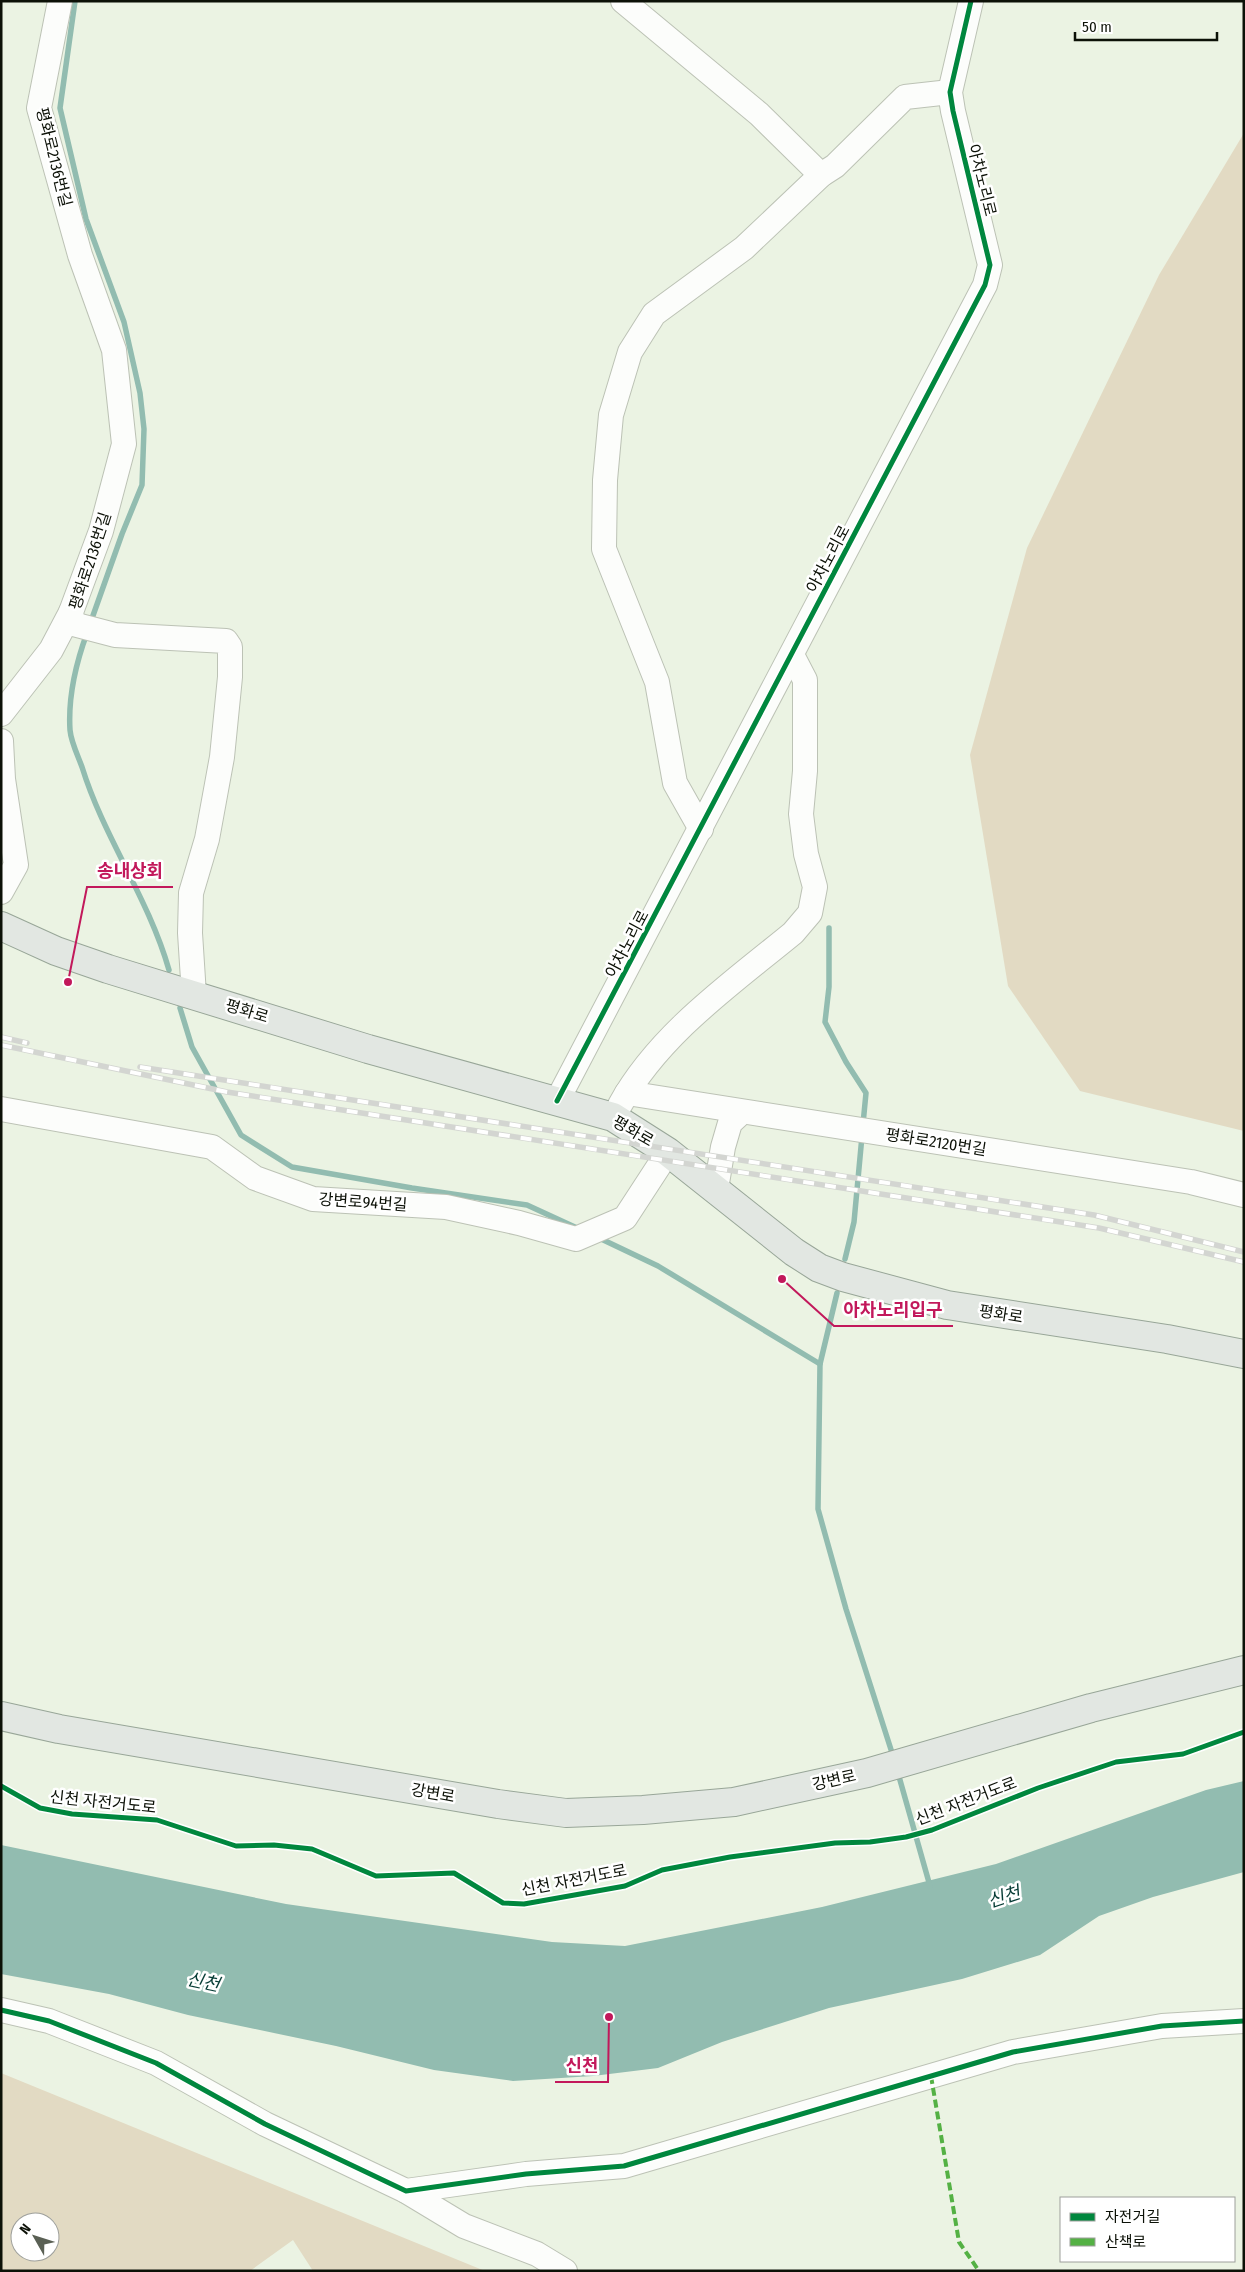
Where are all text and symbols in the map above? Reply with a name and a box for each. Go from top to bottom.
scale bar [1075,10,1218,42]
text: 50 m [1082,18,1112,36]
street label: 평화로2136번길 [32,105,76,209]
street label: 아차노리로 [964,142,1000,218]
street label: 평화로2136번길 [65,510,115,612]
street label: 아차노리로 [802,522,854,596]
callout: 송내상회 [87,854,173,887]
text: 송내상회 [97,860,163,882]
street label: 아차노리로 [601,907,653,981]
street label: 평화로 [223,995,271,1027]
street label: 평화로 [609,1112,657,1150]
street label: 평화로2120번길 [884,1125,988,1159]
street label: 강변로94번길 [318,1189,408,1215]
callout: 아차노리입구 [834,1293,953,1326]
text: 아차노리입구 [843,1299,943,1321]
street label: 평화로 [978,1301,1025,1327]
street label: 강변로 [810,1766,858,1794]
street label: 신천 자전거도로 [913,1773,1020,1829]
street label: 강변로 [410,1780,457,1806]
street label: 신천 자전거도로 [49,1787,157,1817]
street label: 신천 자전거도로 [520,1860,629,1900]
water label: 신천 [985,1881,1025,1913]
water label: 신천 [185,1968,224,1997]
callout: 신천 [555,2049,608,2082]
text: 신천 [565,2055,599,2077]
legend [1060,2197,1235,2262]
text: 자전거길 [1105,2208,1160,2226]
north arrow [10,2212,60,2262]
text: N [16,2221,35,2238]
text: 산책로 [1105,2233,1146,2251]

